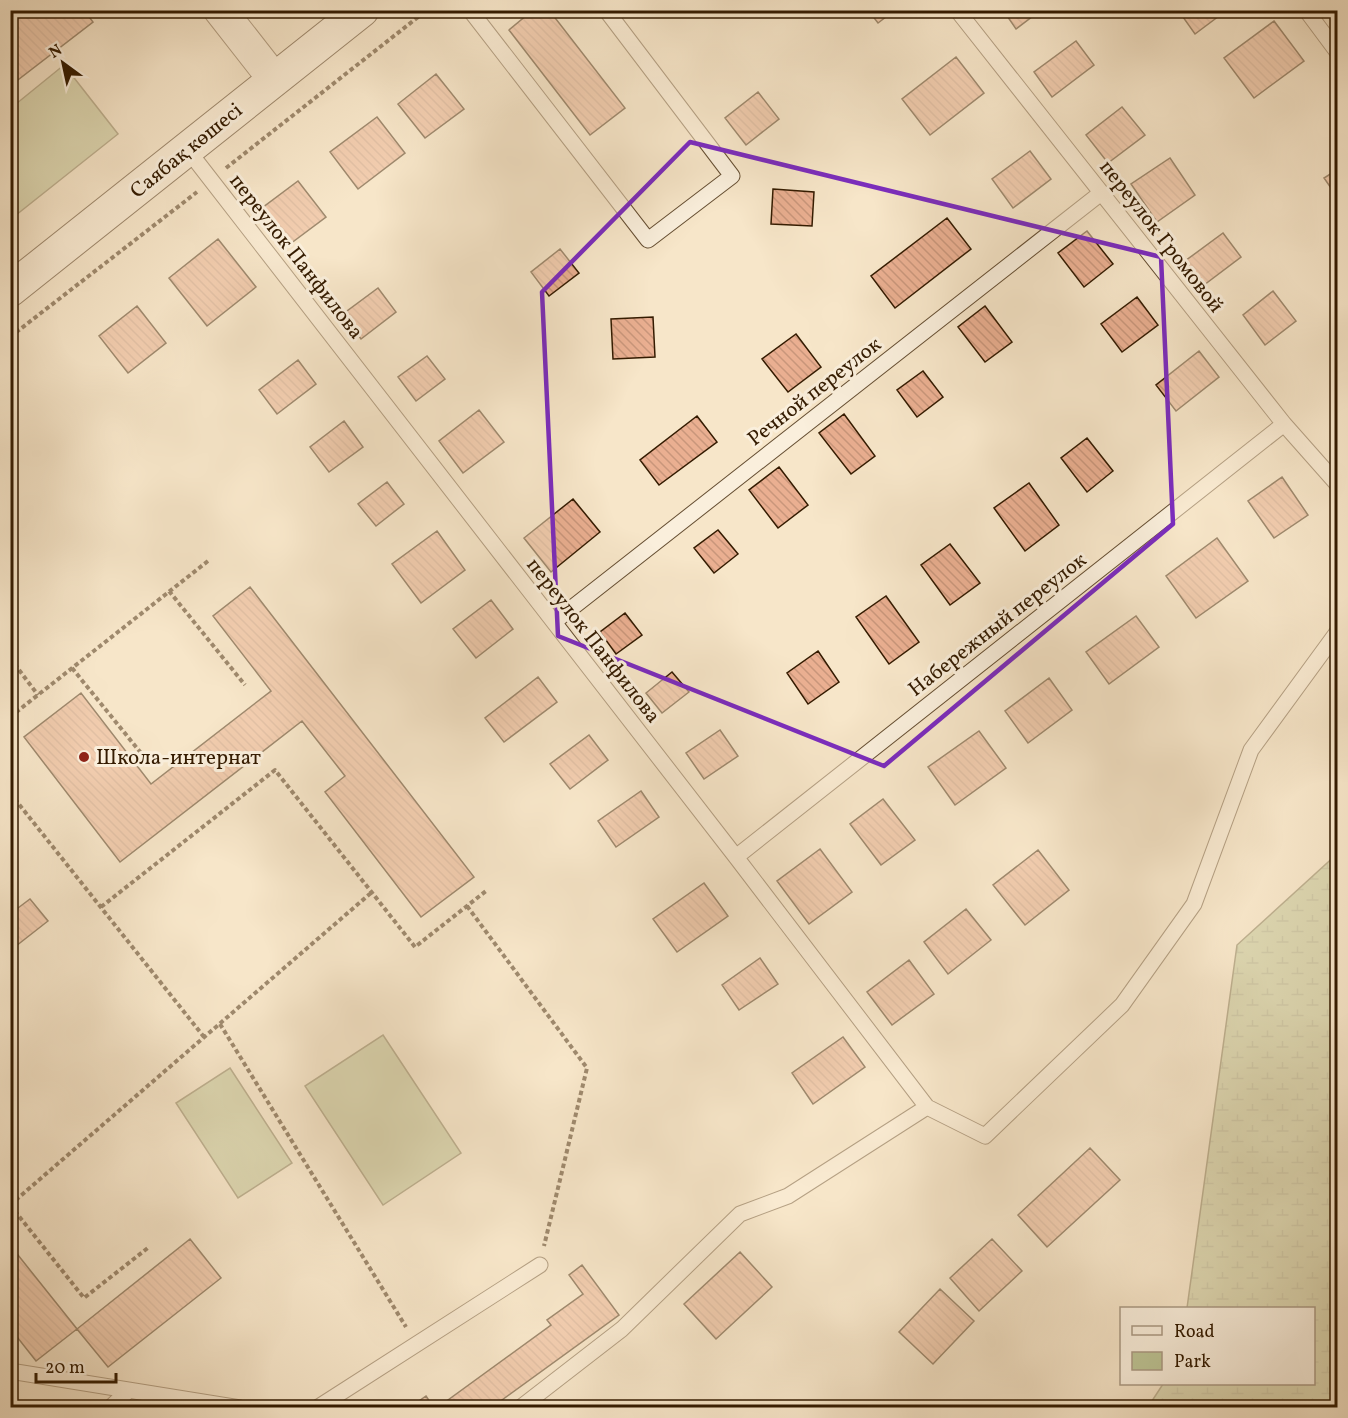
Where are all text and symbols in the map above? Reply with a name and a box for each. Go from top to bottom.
north arrow [33,33,93,93]
text: N [45,40,67,64]
street label: Саябақ көшесі [124,97,249,206]
street label: переулок Громовой [1092,154,1230,320]
street label: переулок Панфилова [222,168,370,346]
street label: Речной переулок [742,331,888,454]
street label: Набережный переулок [903,546,1093,704]
street label: переулок Панфилова [519,552,667,730]
place label: Школа-интернат [96,744,261,773]
marker: Школа-интернат [77,750,91,764]
legend [1120,1307,1315,1385]
text: Road [1174,1320,1215,1345]
scale bar [36,1346,116,1384]
text: Park [1174,1350,1211,1375]
text: 20 m [45,1356,85,1381]

